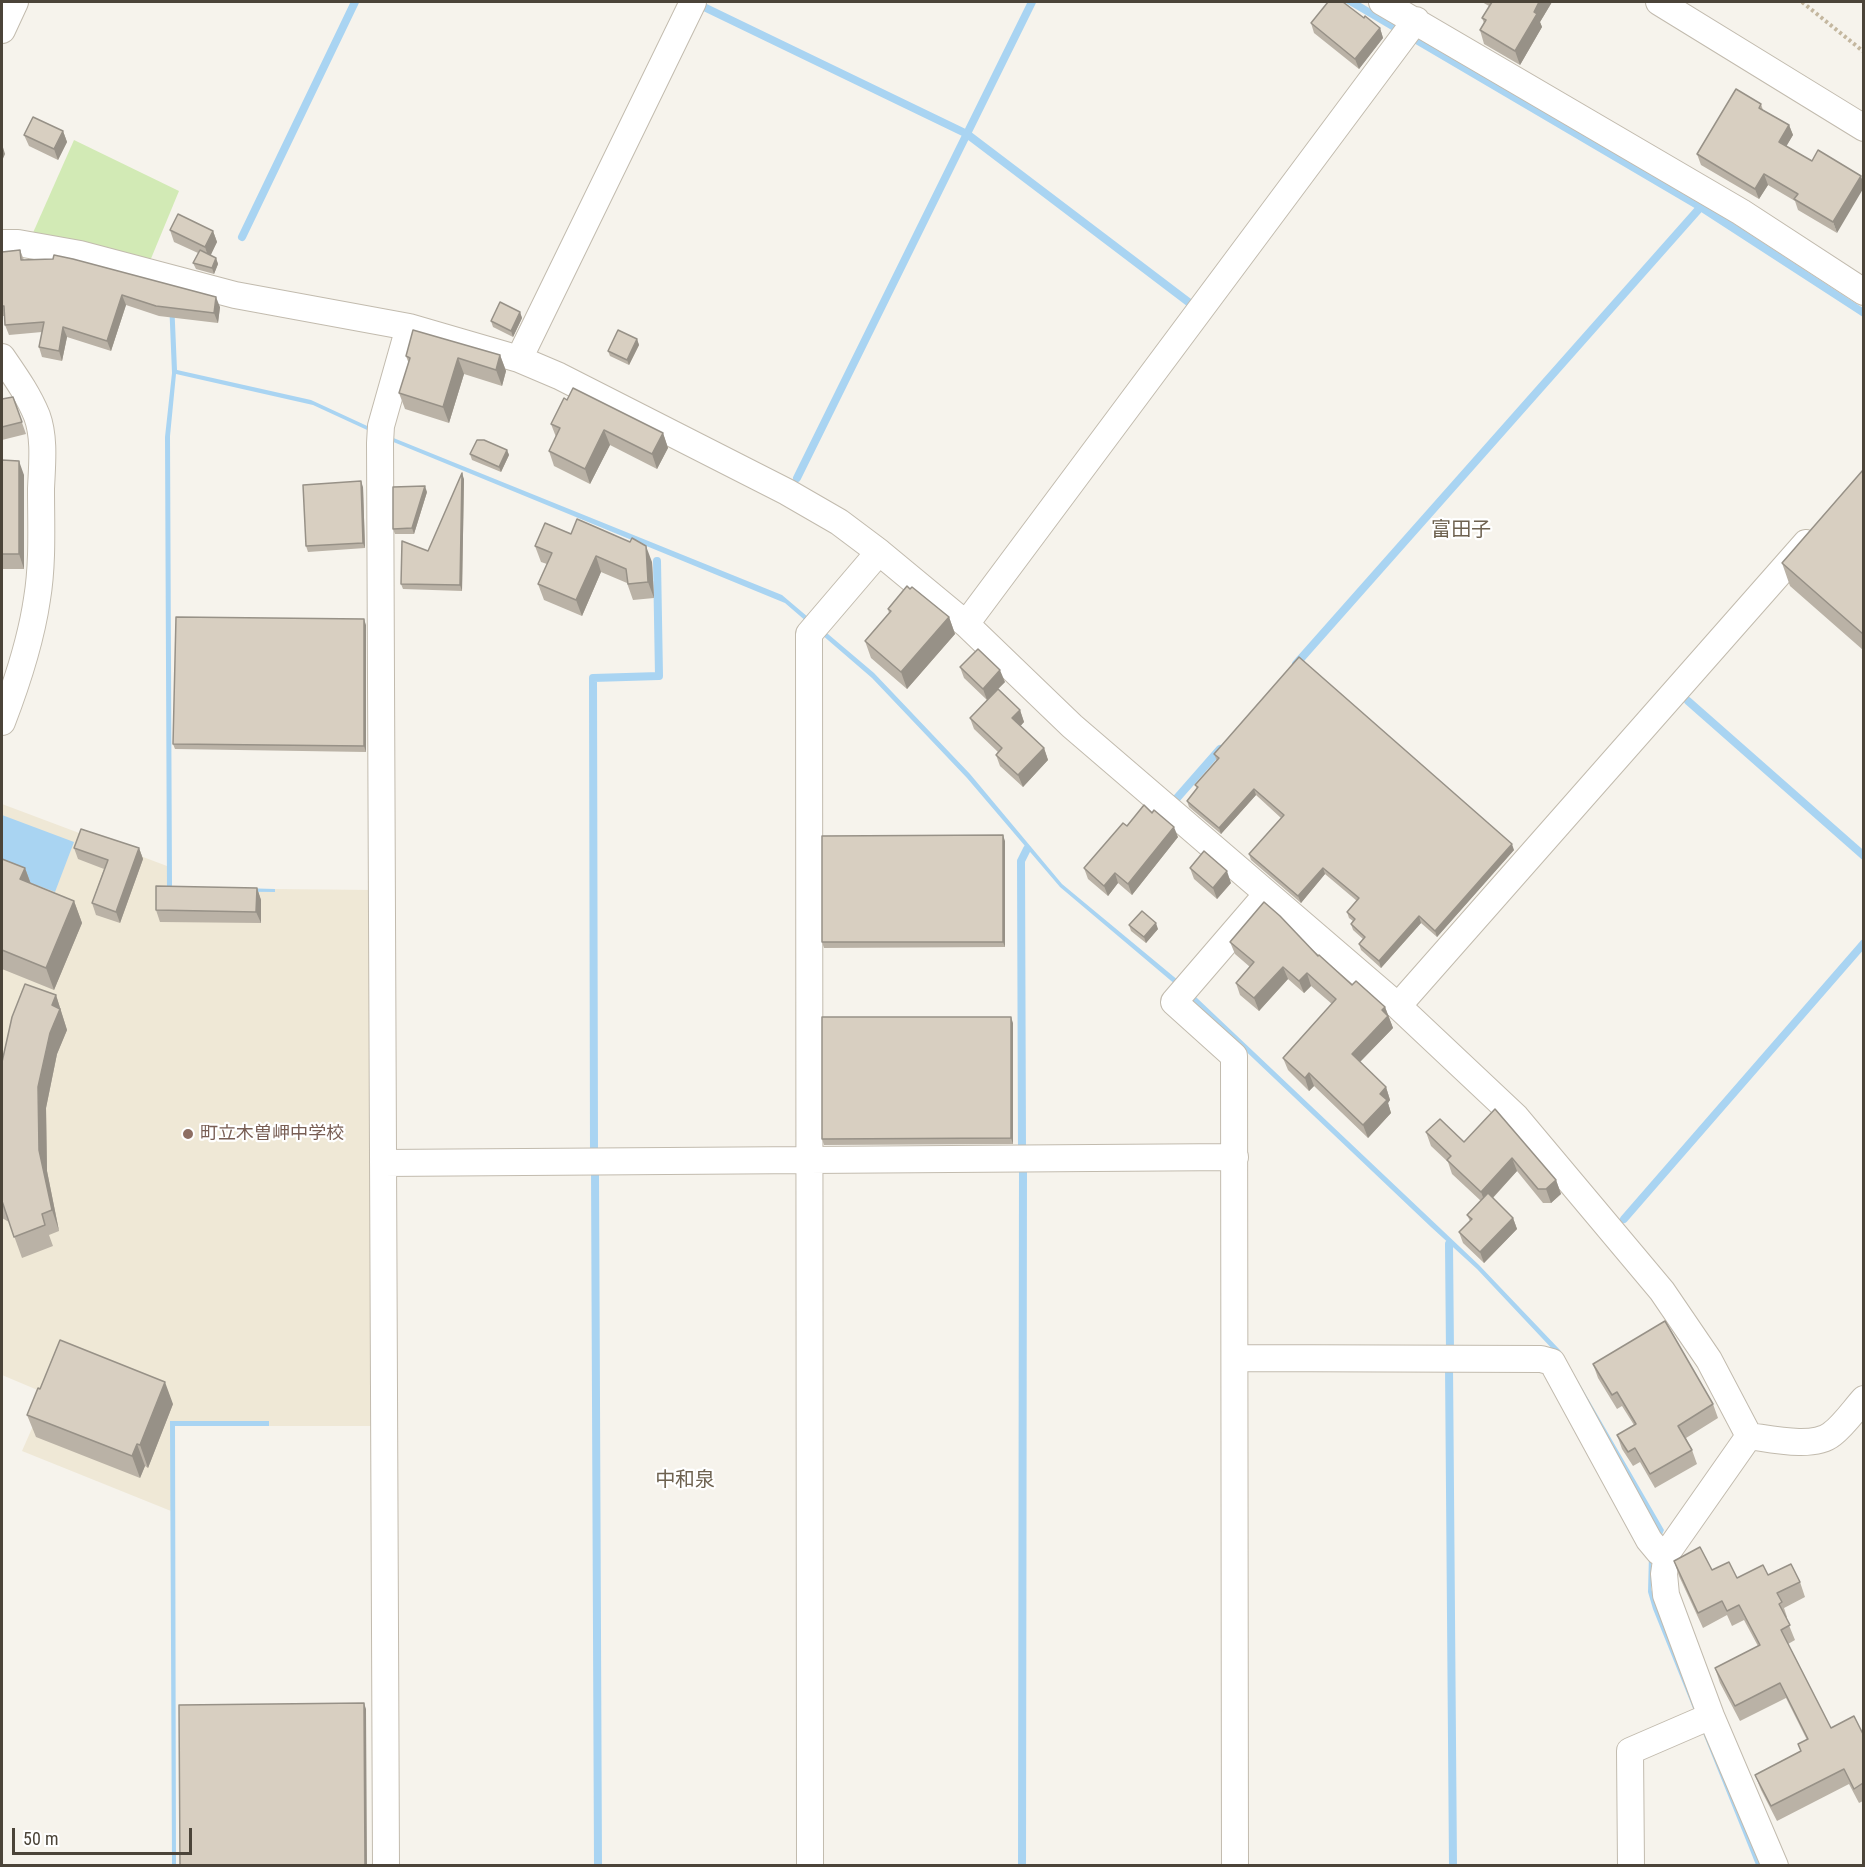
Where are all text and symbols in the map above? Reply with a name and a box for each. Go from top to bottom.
district label: 富田子 [1431,519,1491,543]
place label: 町立木曽岬中学校 [200,1123,344,1145]
marker: 町立木曽岬中学校 [181,1127,195,1141]
district label: 中和泉 [655,1469,715,1493]
scale bar [15,1816,195,1854]
text: 50 m [23,1828,58,1849]

